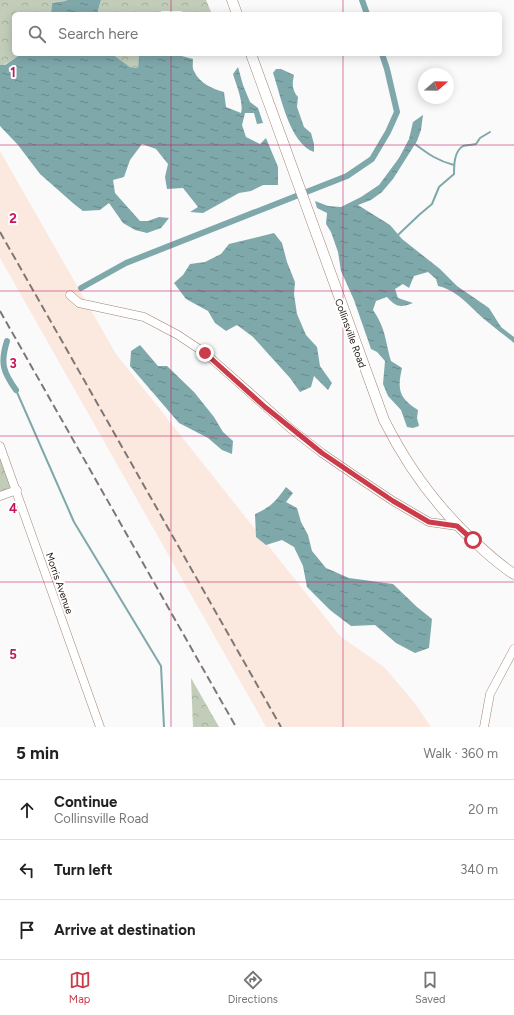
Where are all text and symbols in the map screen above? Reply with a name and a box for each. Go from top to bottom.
search box [12,12,502,56]
icon: search [26,23,48,45]
text: Search here [58,25,138,43]
text: 1 [10,65,16,80]
north arrow [418,68,454,104]
text: 2 [9,211,17,226]
street label: Collinsville Road [332,297,369,370]
route end [196,344,214,362]
text: 3 [9,356,17,371]
text: 4 [9,501,17,516]
route start [464,531,482,549]
street label: Morris Avenue [43,551,76,616]
text: 5 [9,647,17,662]
text: 5 min [16,743,59,763]
text: Walk · 360 m [423,746,498,761]
text: Continue [54,793,117,811]
icon: ahead [16,799,38,821]
text: 20 m [468,802,498,817]
text: Collinsville Road [54,811,149,826]
icon: left [16,859,38,881]
text: Turn left [54,861,112,879]
text: 340 m [460,862,498,877]
icon: arrive [16,919,38,941]
text: Arrive at destination [54,921,195,939]
tab: Map [69,969,91,1006]
tab: Directions [228,969,278,1006]
tab: Saved [415,969,445,1006]

